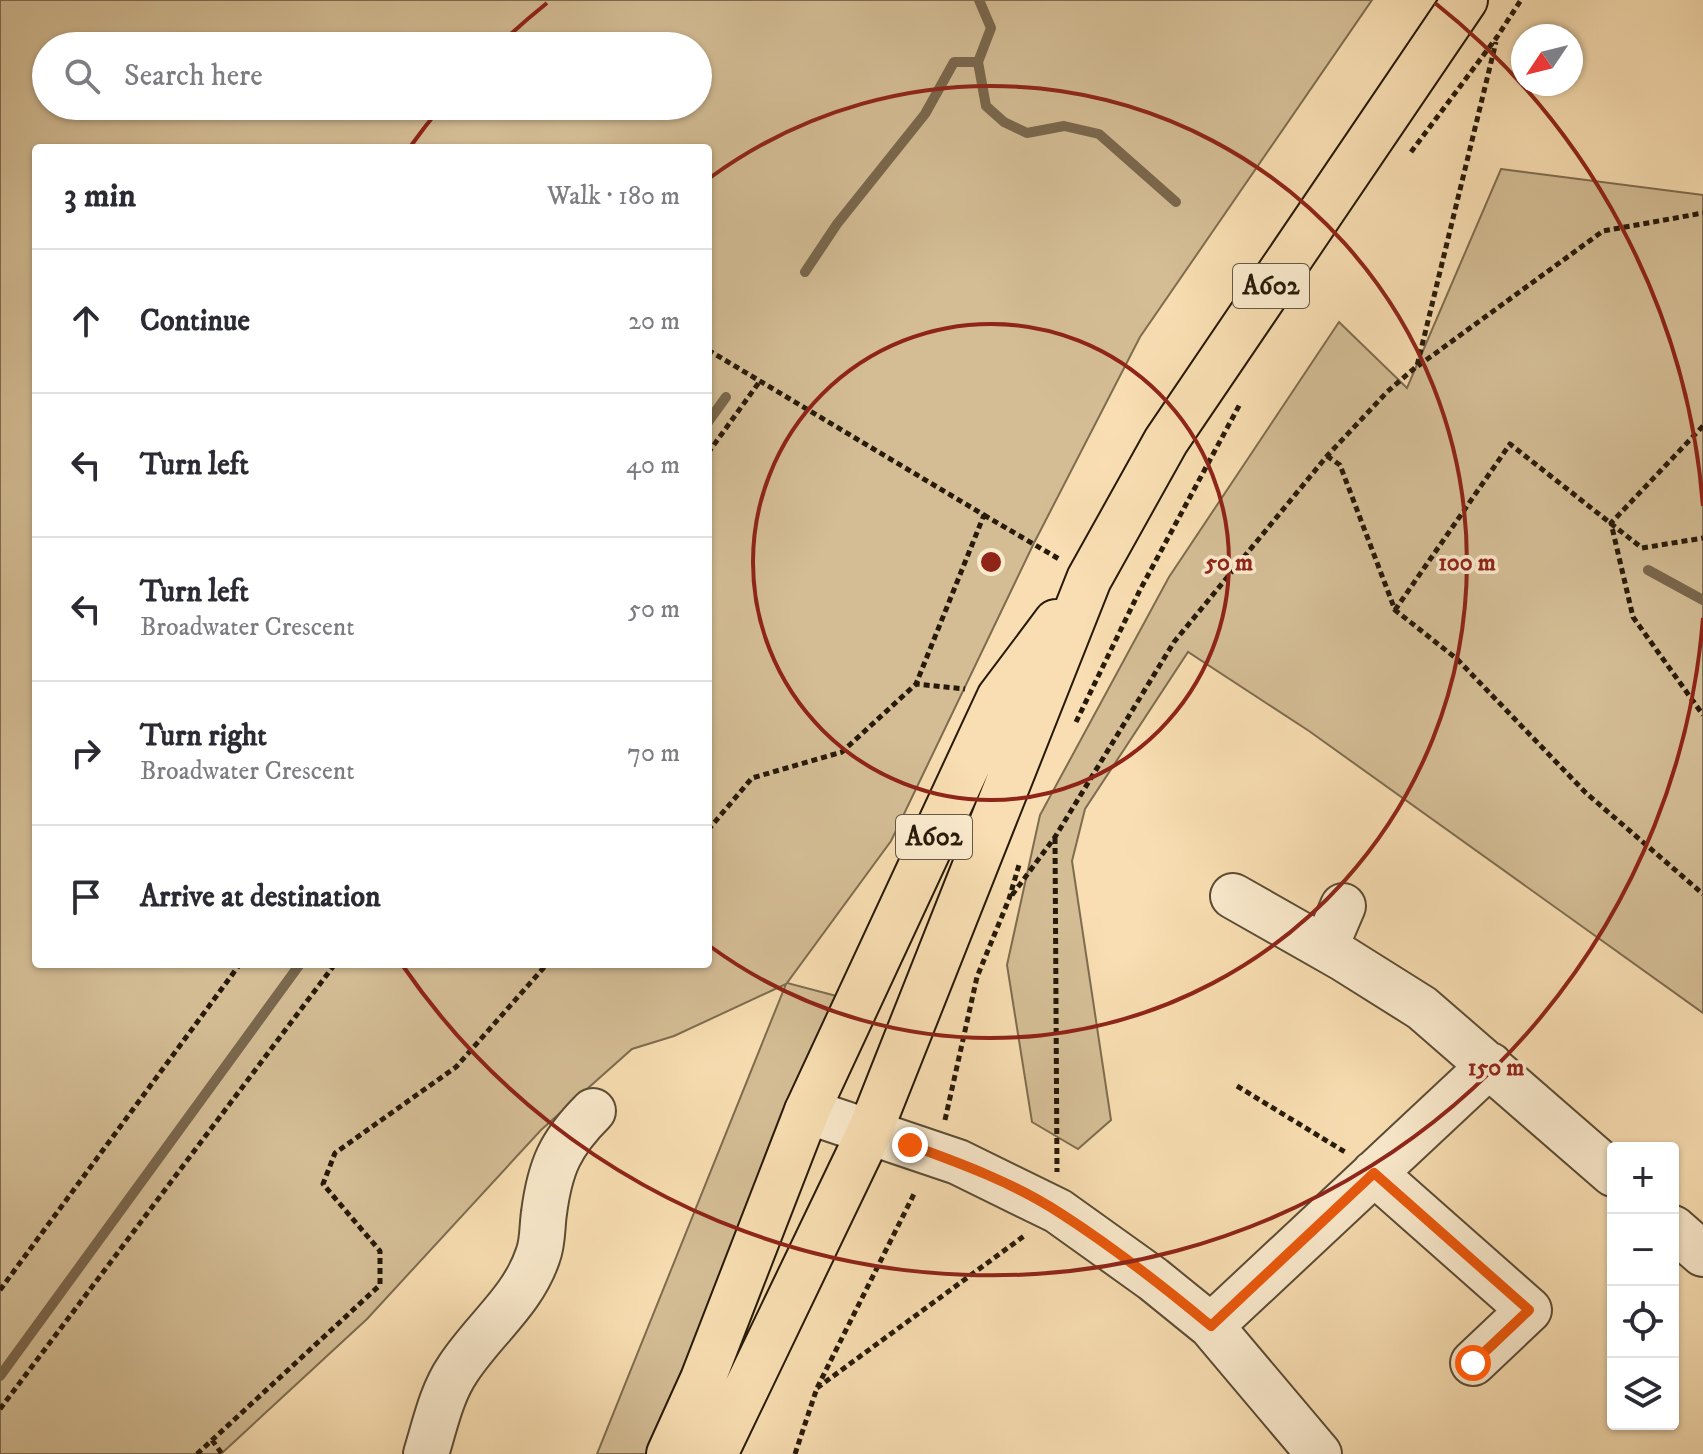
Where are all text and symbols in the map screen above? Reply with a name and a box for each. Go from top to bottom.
north arrow [1511,24,1583,96]
search box [32,32,712,120]
icon: search [60,54,104,98]
text: Search here [124,58,263,95]
text: 3 min [64,175,136,217]
text: Walk · 180 m [547,180,680,213]
road number: A602 [1233,264,1309,308]
icon: ahead [64,299,108,343]
text: Continue [140,303,250,340]
text: 20 m [628,305,680,338]
icon: left [64,443,108,487]
text: Turn left [140,447,249,484]
text: 40 m [626,449,680,482]
centre of rings [977,548,1005,576]
text: 50 m [1204,548,1253,578]
text: 100 m [1438,548,1496,578]
text: Turn left [140,574,249,611]
icon: left [64,587,108,631]
text: 50 m [628,593,680,626]
text: Broadwater Crescent [140,611,355,644]
text: Turn right [140,718,267,755]
icon: right [64,731,108,775]
text: 70 m [627,737,680,770]
text: Broadwater Crescent [140,755,355,788]
road number: A602 [896,815,972,859]
icon: arrive [64,875,108,919]
text: Arrive at destination [140,879,381,916]
text: 150 m [1468,1053,1524,1083]
route end [892,1127,928,1163]
map controls [1607,1142,1679,1430]
button: + [1607,1142,1679,1214]
button: − [1607,1214,1679,1286]
button: locate [1607,1286,1679,1358]
route start [1455,1345,1491,1381]
button: layers [1607,1358,1679,1430]

